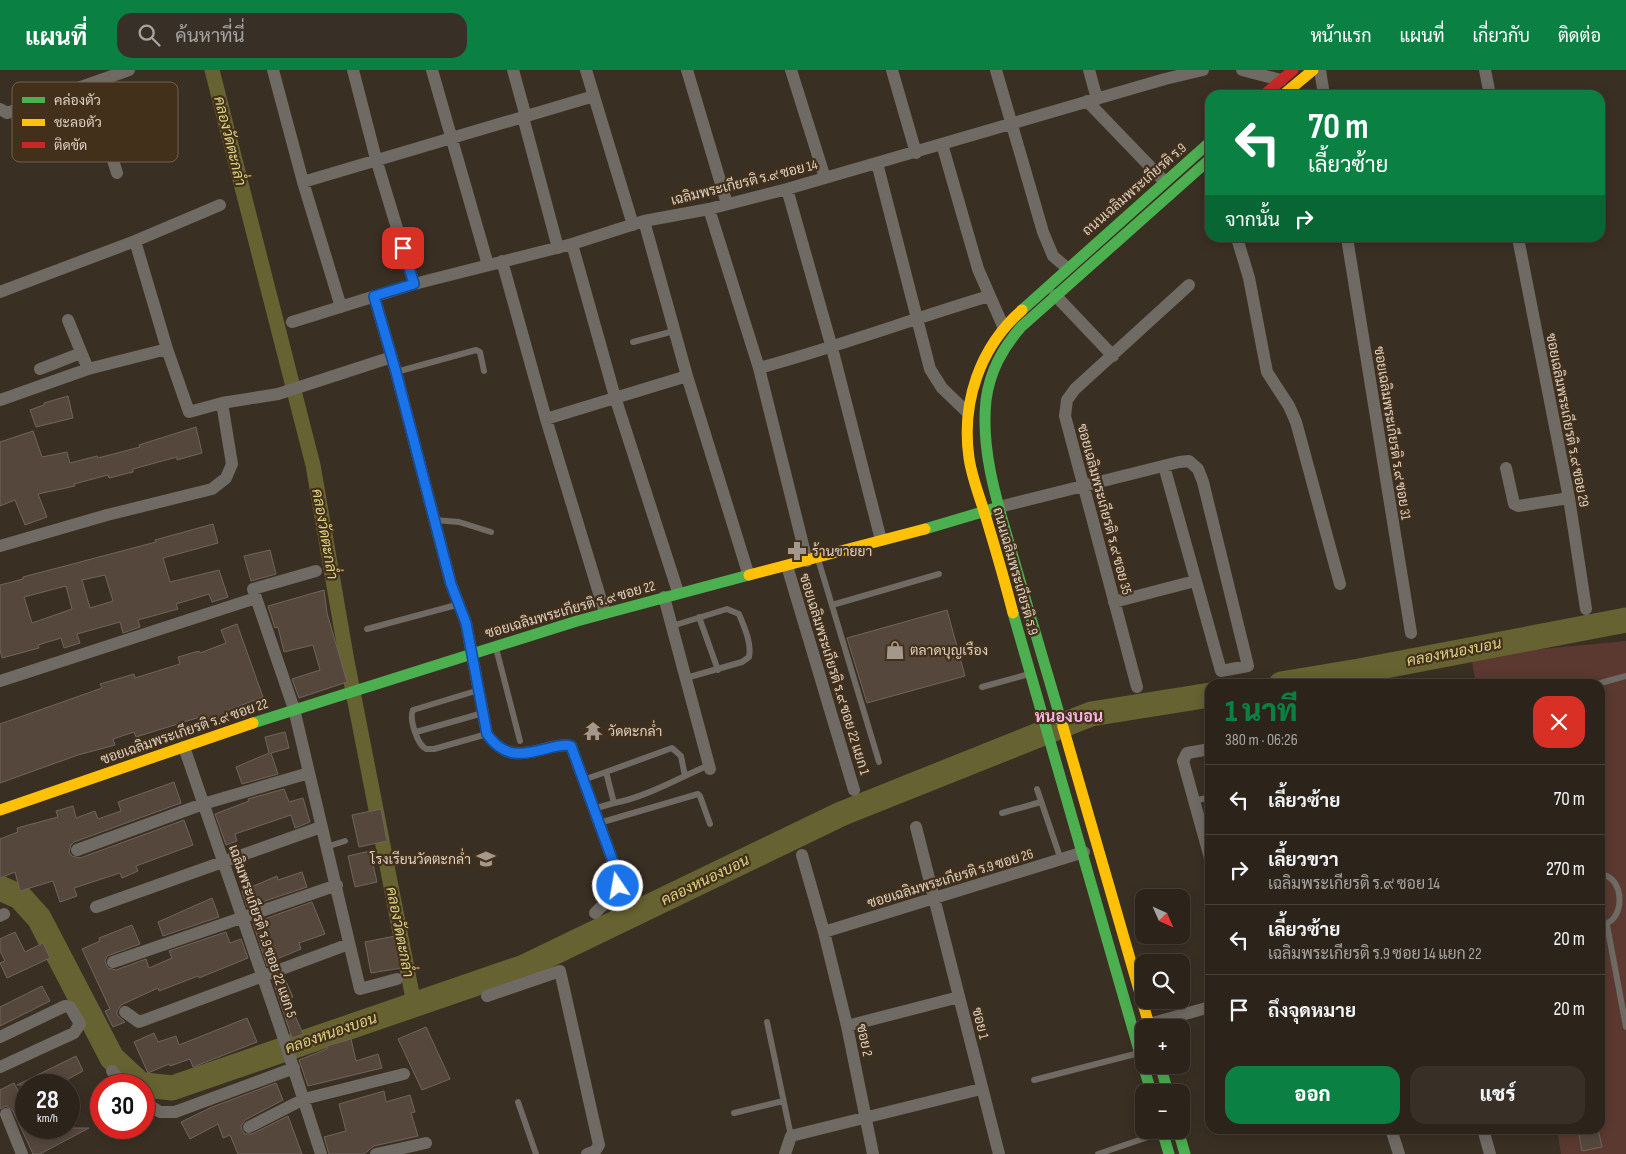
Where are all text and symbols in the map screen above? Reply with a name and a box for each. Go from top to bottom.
search box [117,13,467,58]
icon: search [135,21,163,49]
text: แผนที่ [25,23,87,52]
text: ค้นหาที่นี่ [175,25,245,48]
text: หน้าแรก [1310,26,1372,47]
text: แผนที่ [1400,26,1444,47]
text: เกี่ยวกับ [1472,26,1530,47]
text: ติดต่อ [1558,26,1601,47]
legend [12,82,178,162]
text: คล่องตัว [54,92,101,109]
water label: คลองวัดตะกล่ำ [209,94,253,188]
text: 70 m [1308,106,1368,149]
icon: left [1225,110,1290,175]
text: ชะลอตัว [54,114,102,131]
text: ติดขัด [54,137,87,154]
street label: ถนนเฉลิมพระเกียรติ ร.9 [1078,139,1190,239]
text: เลี้ยวซ้าย [1308,152,1388,179]
street label: เฉลิมพระเกียรติ ร.๙ ซอย 14 [669,155,819,209]
icon: right [1290,205,1318,233]
text: จากนั้น [1225,209,1280,232]
pin [382,227,424,269]
icon: arrive [389,234,417,262]
street label: ซอยเฉลิมพระเกียรติ ร.๙ ซอย 29 [1542,332,1594,508]
street label: ซอยเฉลิมพระเกียรติ ร.๙ ซอย 31 [1370,345,1416,521]
street label: ซอยเฉลิมพระเกียรติ ร.๙ ซอย 35 [1074,422,1137,597]
water label: คลองวัดตะกล่ำ [307,487,345,581]
street label: ถนนเฉลิมพระเกียรติ ร.9 [989,505,1043,637]
pharmacy icon: ร้านขายยา [786,540,808,562]
place label: ร้านขายยา [812,542,872,560]
street label: ซอยเฉลิมพระเกียรติ ร.๙ ซอย 22 แยก 1 [796,571,874,777]
street label: ซอยเฉลิมพระเกียรติ ร.๙ ซอย 22 [483,576,657,642]
water label: คลองหนองบอน [1405,634,1504,671]
shop icon: ตลาดบุญเรือง [884,639,906,661]
place label: ตลาดบุญเรือง [910,641,988,660]
street label: ซอยเฉลิมพระเกียรติ ร.๙ ซอย 22 [98,694,270,768]
text: 1 นาที [1225,694,1298,730]
button: close [1533,696,1585,748]
district label: หนองบอน [1035,708,1103,727]
temple icon: วัดตะกล่ำ [582,720,604,742]
place label: วัดตะกล่ำ [608,720,662,740]
text: 380 m · 06:26 [1225,731,1298,750]
icon: left [1225,786,1253,814]
text: 70 m [1554,788,1585,811]
text: เลี้ยวซ้าย [1268,790,1340,813]
street label: เฉลิมพระเกียรติ ร.9 ซอย 22 แยก 5 [225,842,301,1020]
street label: ซอยเฉลิมพระเกียรติ ร.9 ซอย 26 [865,844,1035,912]
place label: โรงเรียนวัดตะกล่ำ [369,848,471,868]
school or university icon: โรงเรียนวัดตะกล่ำ [475,848,497,870]
text: เลี้ยวขวา [1268,849,1339,872]
water label: คลองหนองบอน [658,851,753,910]
icon: right [1225,856,1253,884]
text: 270 m [1546,858,1585,881]
position arrow [591,859,643,911]
text: เฉลิมพระเกียรติ ร.๙ ซอย 14 [1268,875,1440,894]
water label: คลองวัดตะกล่ำ [381,885,421,979]
north arrow [1135,889,1190,944]
map controls [1135,889,1190,1139]
text: เลี้ยวซ้าย [1268,919,1340,942]
icon: left [1225,926,1253,954]
text: 20 m [1553,928,1585,951]
text: เฉลิมพระเกียรติ ร.9 ซอย 14 แยก 22 [1268,945,1482,964]
button: search [1135,954,1190,1009]
icon: arrive [1225,996,1253,1024]
text: 20 m [1553,998,1585,1021]
text: ถึงจุดหมาย [1268,1000,1356,1023]
street label: ซอย 1 [968,1006,993,1041]
water label: คลองหนองบอน [283,1009,380,1058]
button: + [1135,1019,1190,1074]
street label: ซอย 2 [853,1022,876,1058]
button: ออก [1225,1066,1400,1124]
button: แชร์ [1410,1066,1585,1124]
speed limit sign: 30 [90,1074,155,1139]
button: − [1135,1084,1190,1139]
text: 28 [36,1085,59,1116]
text: km/h [37,1111,58,1126]

